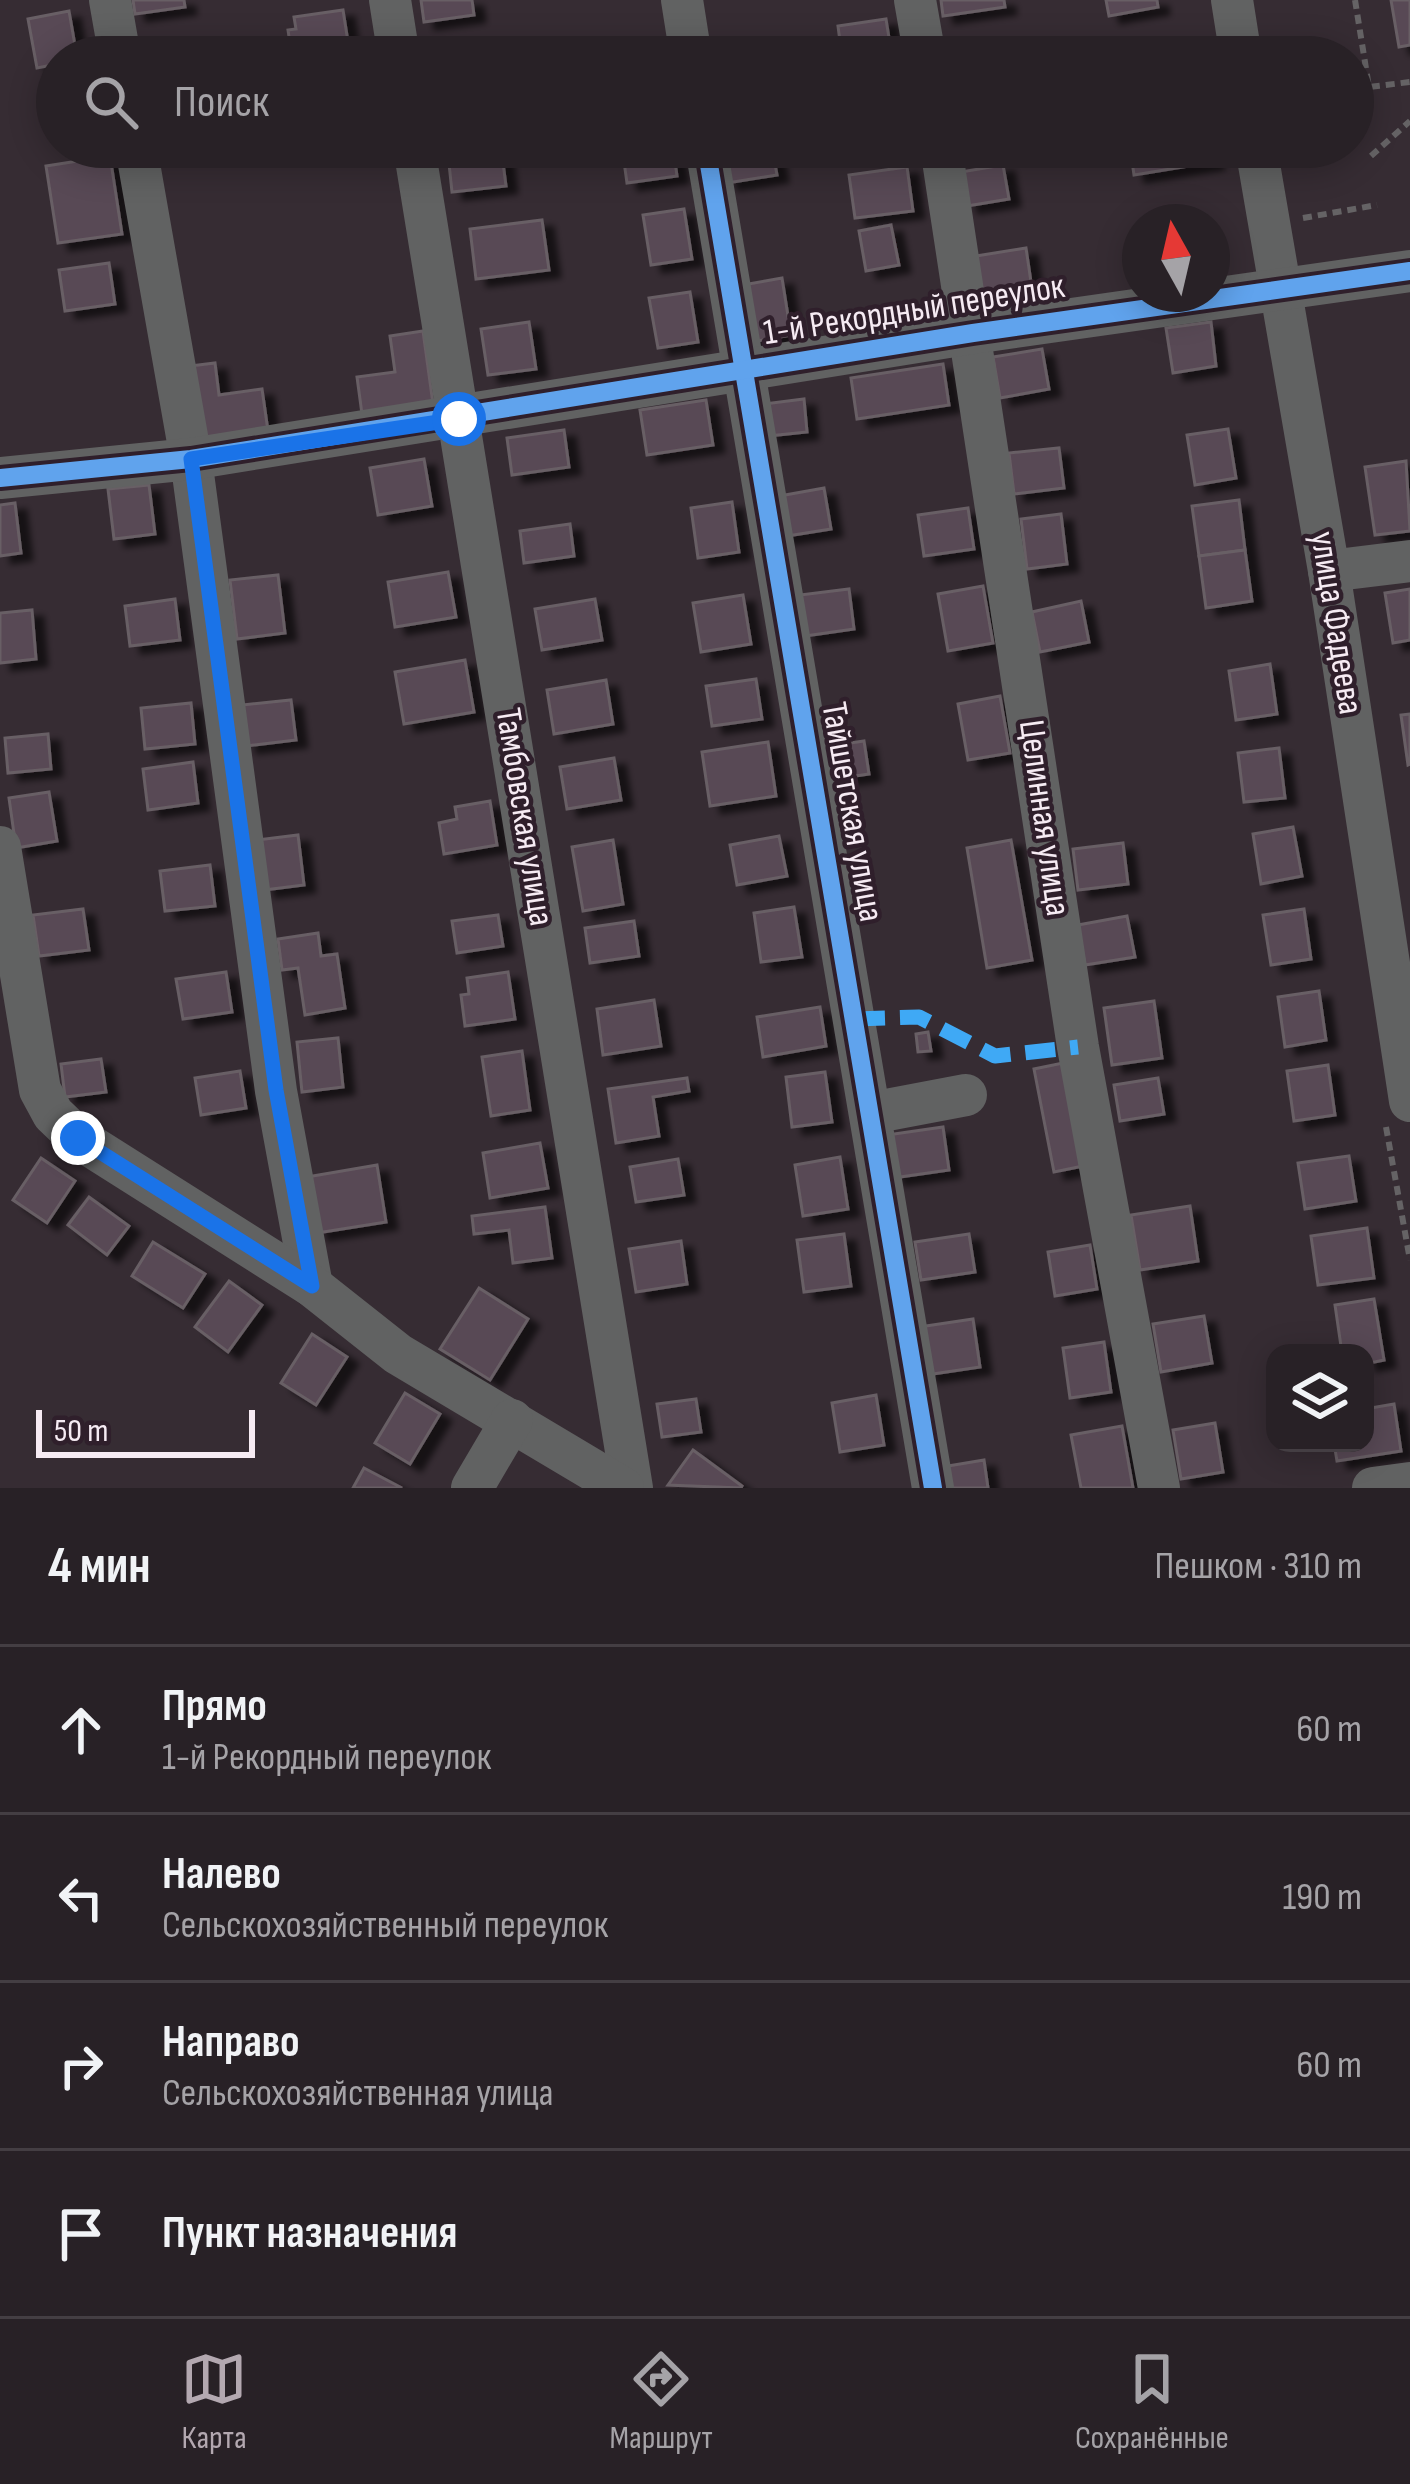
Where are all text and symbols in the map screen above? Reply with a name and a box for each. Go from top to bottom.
search box [36,36,1374,168]
icon: search [78,69,144,135]
text: Поиск [174,75,269,130]
north arrow [1122,204,1230,312]
street label: 1-й Рекордный переулок [761,265,1068,355]
route start [432,392,486,446]
street label: улица Фадеева [1300,528,1372,718]
street label: Тайшетская улица [812,699,892,925]
street label: Тамбовская улица [486,705,562,929]
street label: Целинная улица [1009,717,1079,919]
route end [51,1111,105,1165]
map controls [1266,1344,1374,1452]
button: layers [1266,1344,1374,1452]
scale bar [36,1404,255,1457]
text: 50 m [54,1411,108,1451]
text: 4 мин [48,1536,151,1597]
text: Пешком · 310 m [1155,1543,1362,1590]
text: Прямо [162,1679,267,1734]
icon: ahead [48,1697,114,1763]
text: 60 m [1296,1706,1362,1753]
text: 1-й Рекордный переулок [162,1734,491,1781]
text: Налево [162,1847,281,1902]
icon: left [48,1865,114,1931]
text: 190 m [1282,1874,1362,1921]
text: Сельскохозяйственный переулок [162,1902,608,1949]
text: Направо [162,2015,300,2070]
icon: right [48,2033,114,2099]
text: 60 m [1296,2042,1362,2089]
text: Сельскохозяйственная улица [162,2070,554,2117]
icon: arrive [48,2201,114,2267]
text: Пункт назначения [162,2206,457,2261]
tab: Карта [181,2346,247,2458]
tab: Маршрут [609,2346,713,2458]
tab: Сохранённые [1075,2346,1229,2458]

